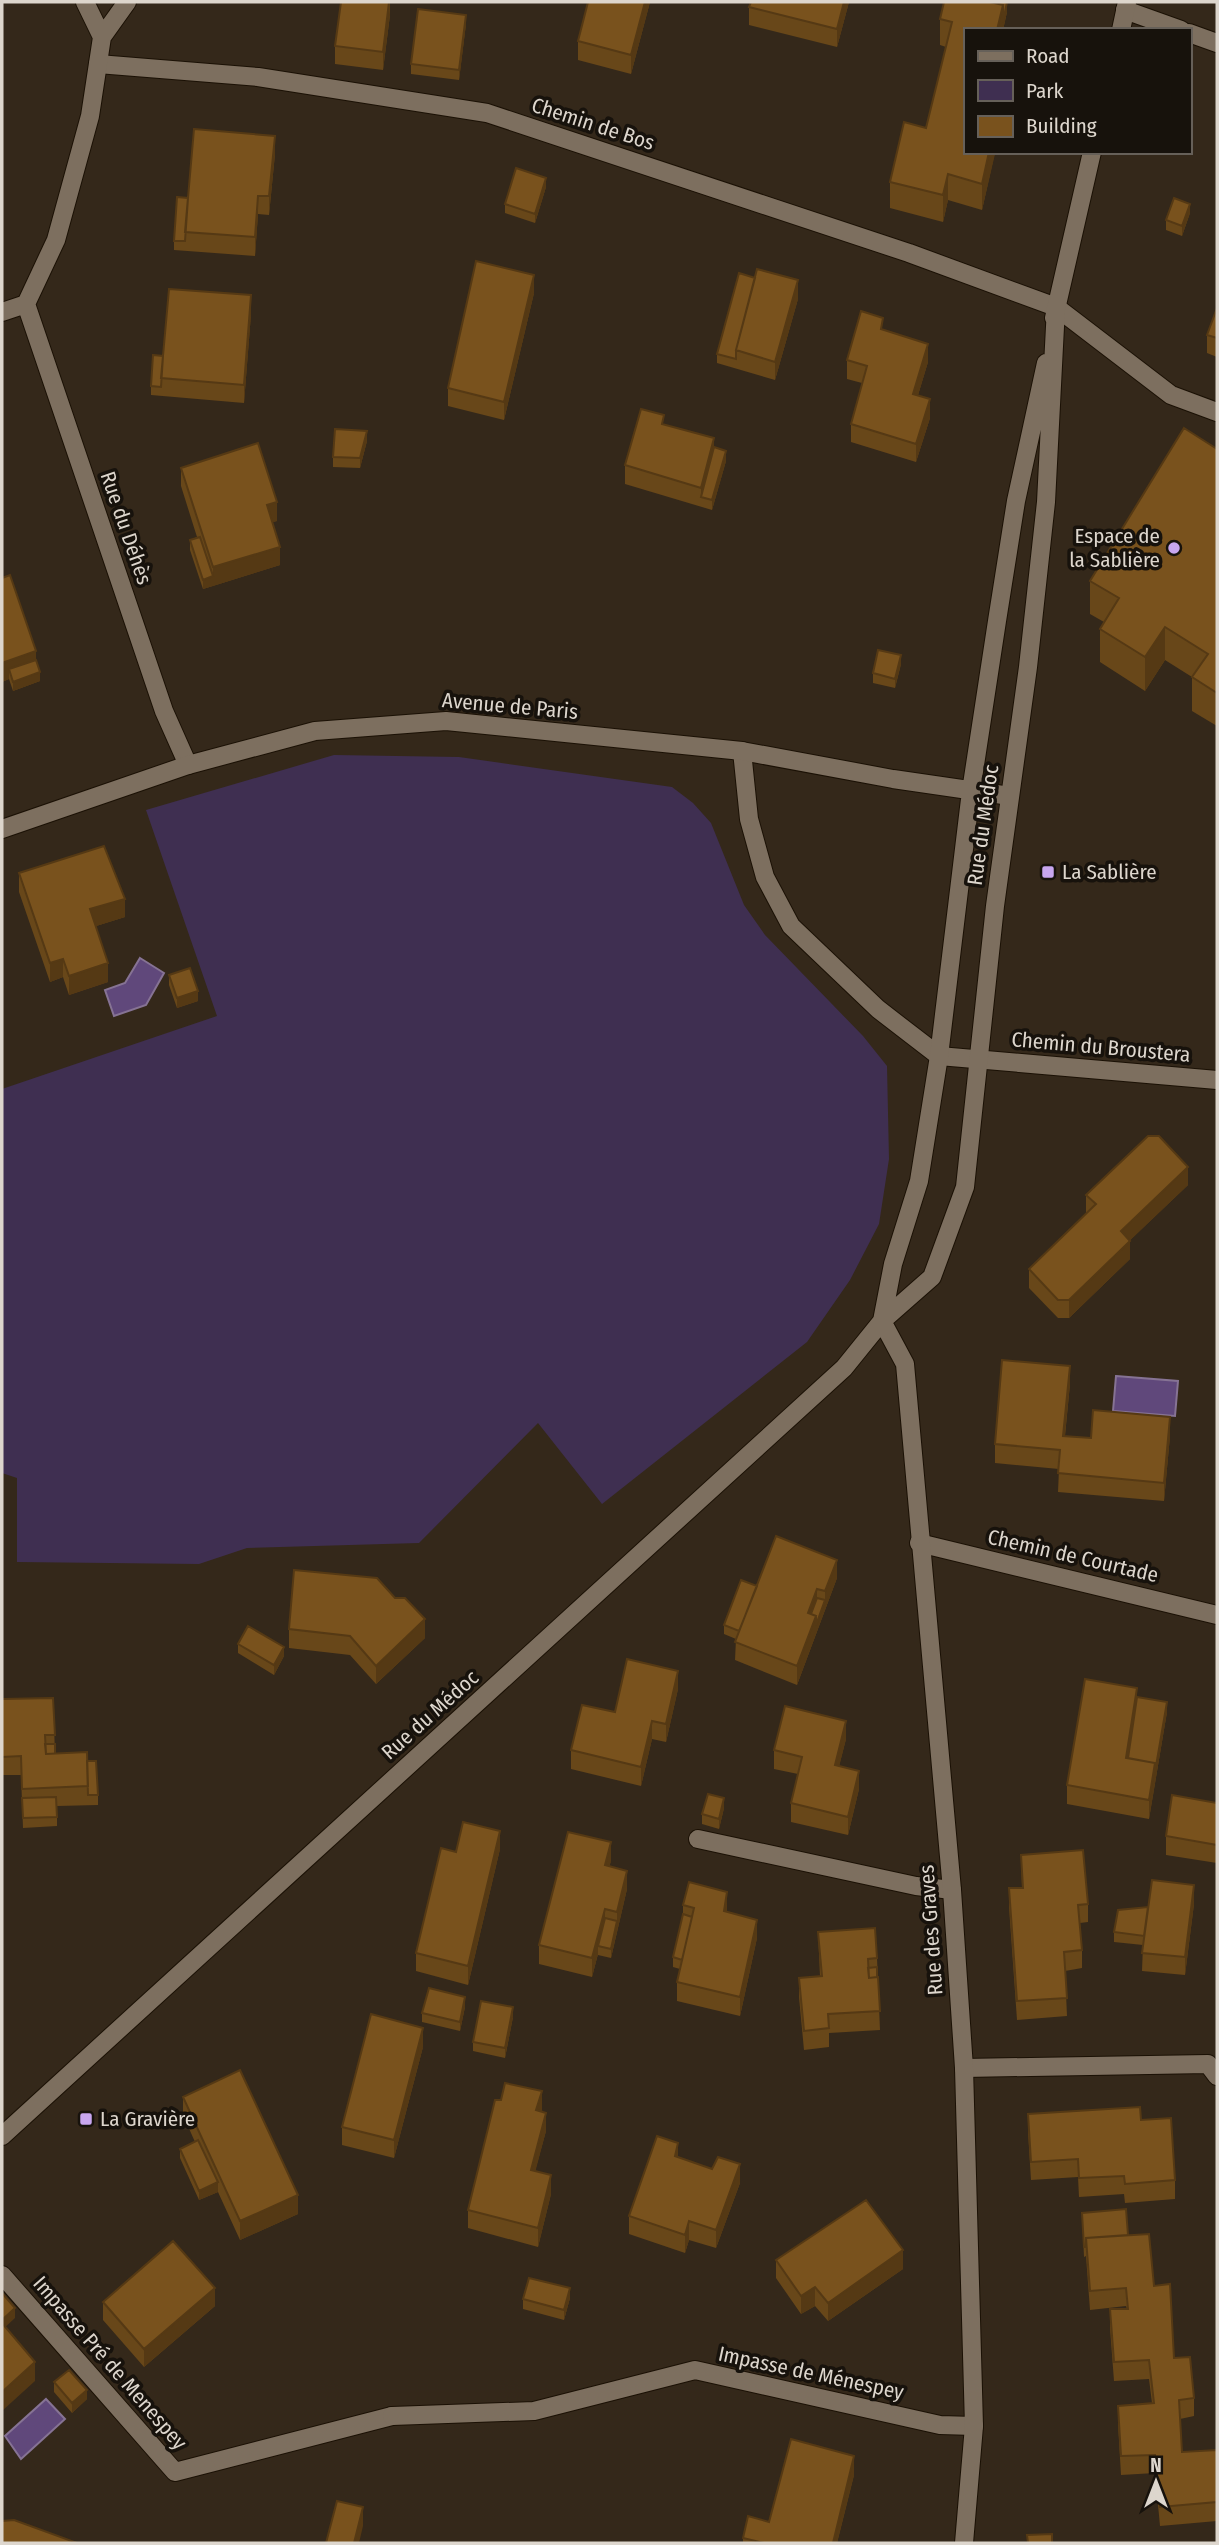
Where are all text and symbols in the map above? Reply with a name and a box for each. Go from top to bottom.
legend [964,28,1191,154]
text: Road [1026,43,1070,69]
text: Park [1026,78,1064,104]
street label: Chemin de Bos [528,92,658,156]
text: Building [1026,113,1097,139]
street label: Rue du Déhès [95,468,157,588]
place label: Espace de la Sablière [1069,523,1160,573]
marker: Espace de la Sablière [1166,540,1182,556]
street label: Avenue de Paris [441,687,579,725]
street label: Rue du Médoc [962,763,1004,887]
place label: La Sablière [1062,859,1157,885]
marker: La Sablière [1040,864,1056,880]
street label: Chemin du Broustera [1010,1026,1192,1068]
street label: Chemin de Courtade [985,1524,1161,1588]
street label: Rue du Médoc [376,1665,484,1765]
street label: Rue des Graves [913,1864,949,1996]
place label: La Gravière [100,2106,195,2132]
marker: La Gravière [78,2111,94,2127]
street label: Impasse Pré de Menespey [28,2271,193,2456]
street label: Impasse de Ménespey [716,2341,907,2405]
north arrow [1121,2447,1191,2517]
text: N [1150,2454,1162,2477]

